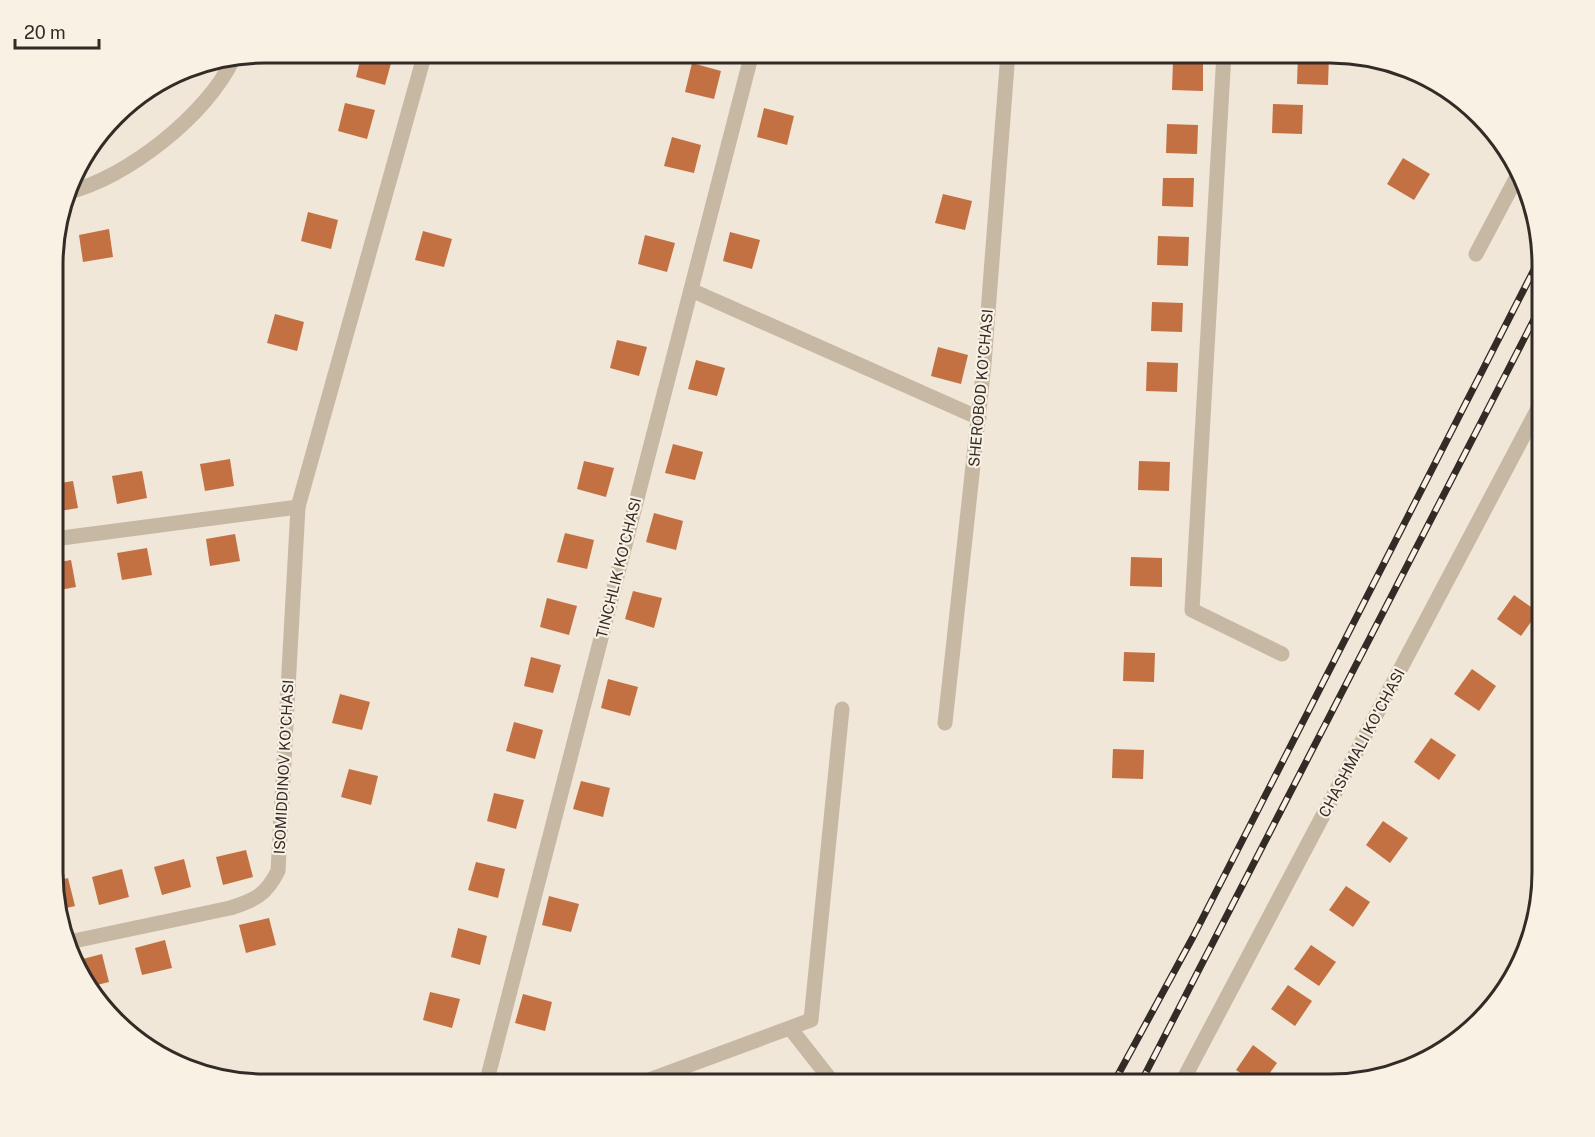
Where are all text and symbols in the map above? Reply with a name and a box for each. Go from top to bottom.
scale bar [15,12,99,50]
text: 20 m [24,22,66,43]
street label: SHEROBOD KO'CHASI [965,308,996,468]
street label: TINCHLIK KO'CHASI [593,496,644,640]
street label: CHASHMALI KO'CHASI [1315,666,1408,820]
street label: ISOMIDDINOV KO'CHASI [270,679,297,855]

